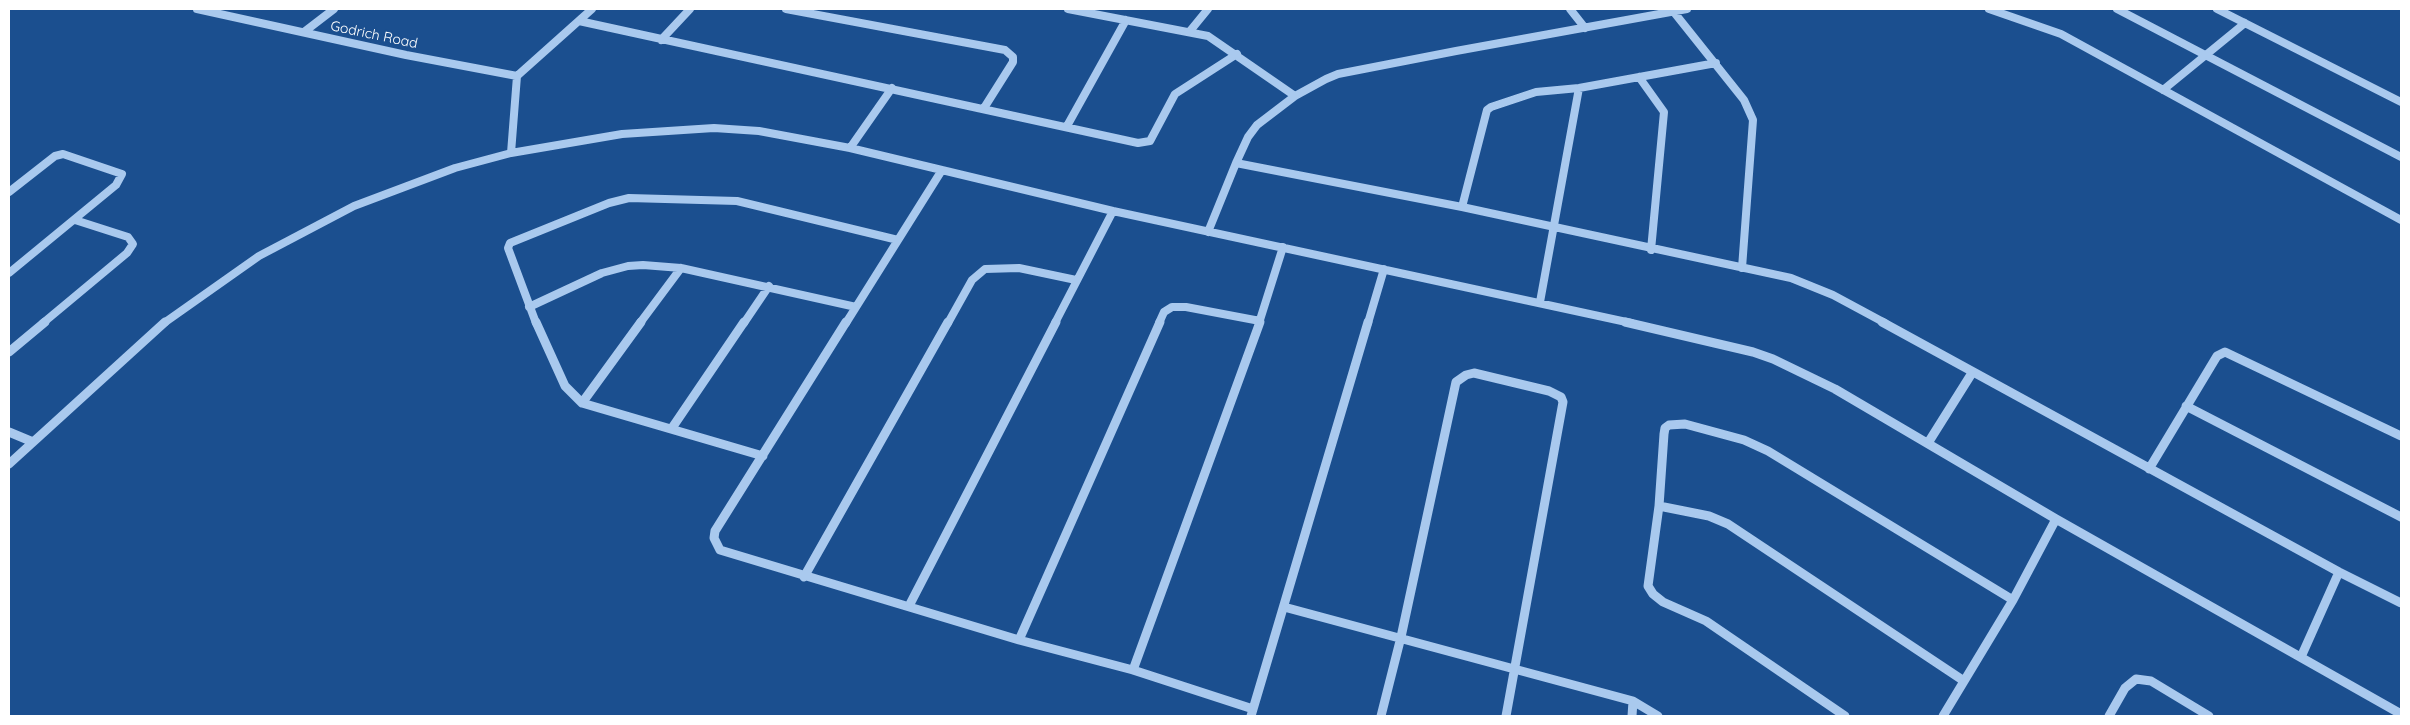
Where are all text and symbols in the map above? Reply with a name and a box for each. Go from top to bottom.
street label: Godrich Road [329,18,419,52]

